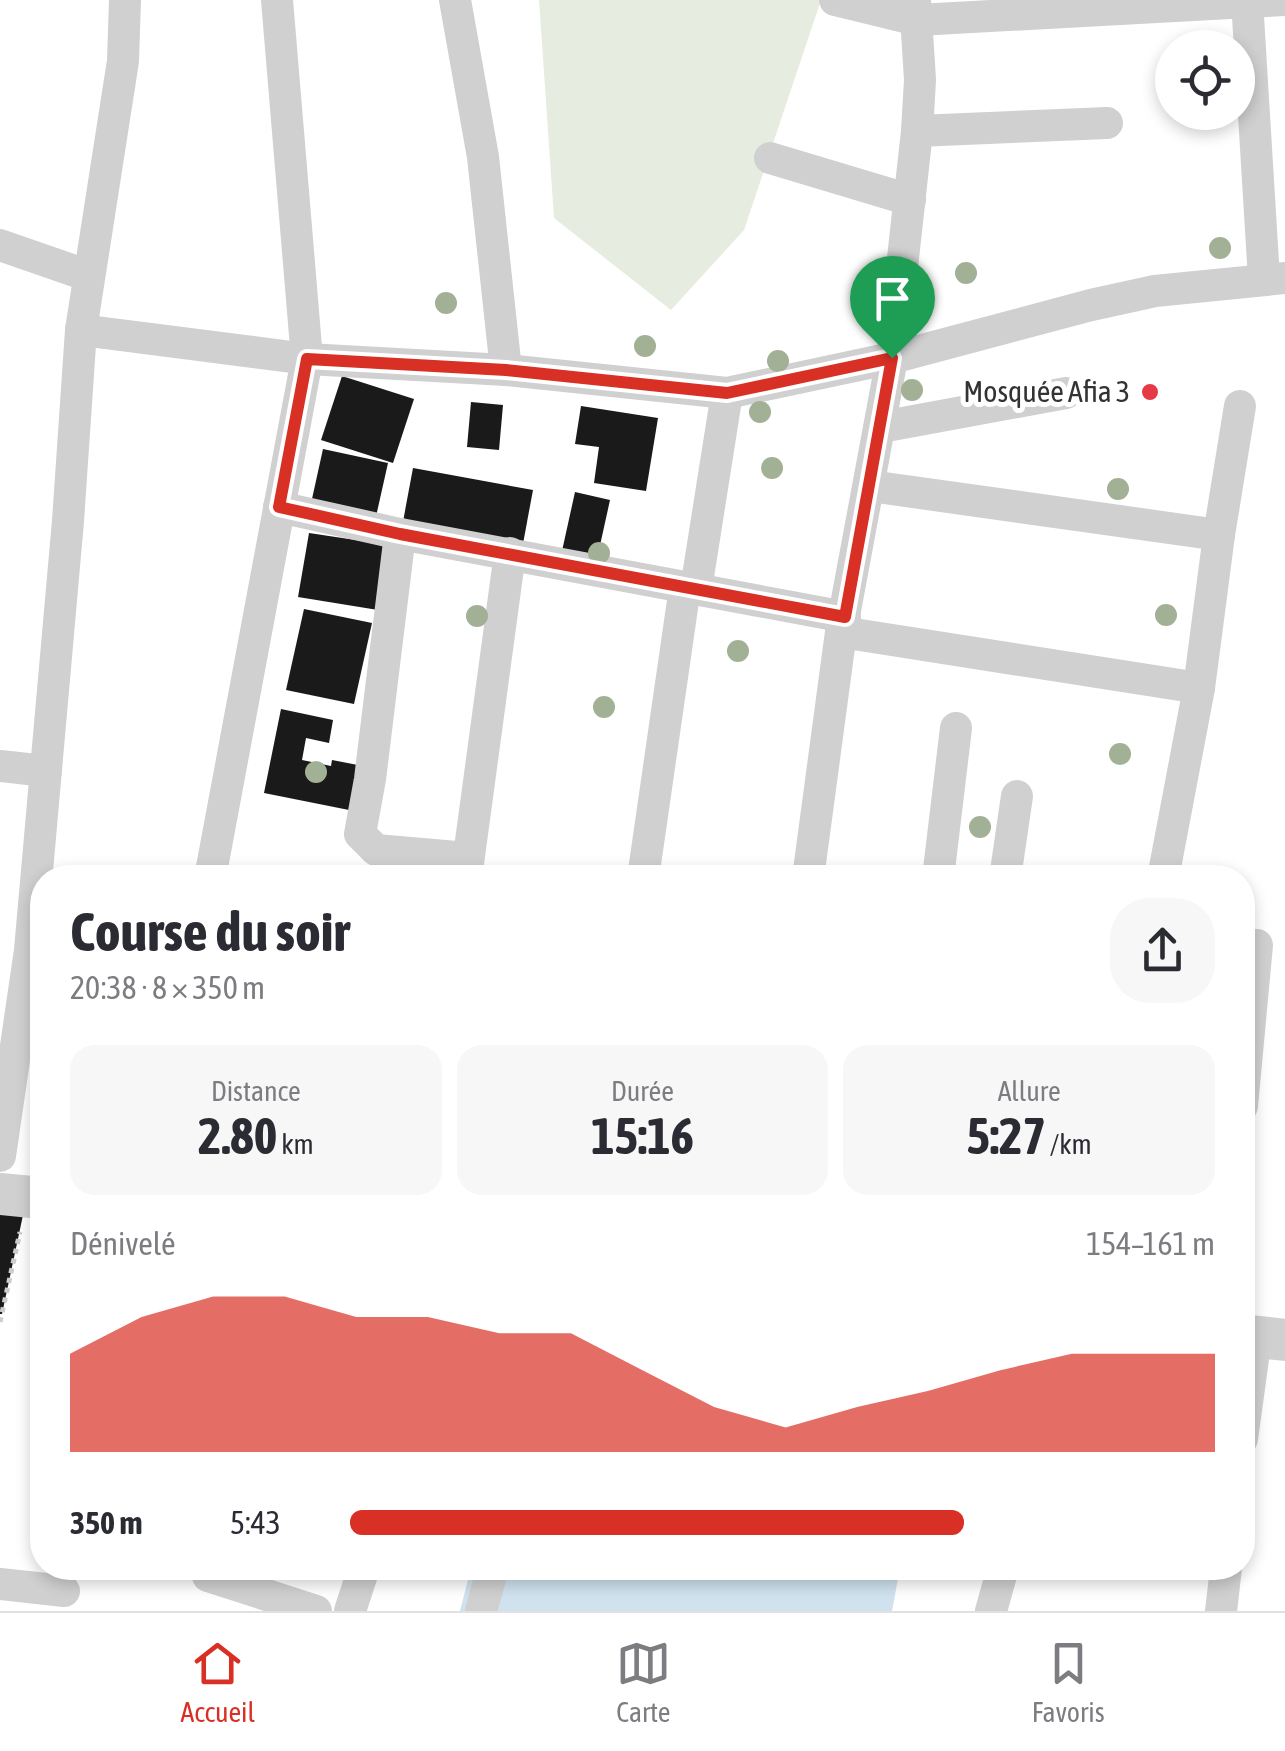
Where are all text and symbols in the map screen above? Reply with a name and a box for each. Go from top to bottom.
map controls [1155,30,1255,130]
button: locate [1155,30,1255,130]
pin [850,256,935,359]
icon: arrive [865,271,920,326]
place label: Mosquée Afia 3 [963,374,1130,408]
marker: Mosquée Afia 3 [1139,381,1161,403]
button: share [1110,898,1215,1003]
text: Course du soir [70,900,350,963]
text: 20:38 · 8 × 350 m [70,969,265,1006]
text: Distance [211,1075,301,1107]
text: Durée [611,1075,674,1107]
text: Allure [998,1075,1061,1107]
text: 2.80 [198,1107,277,1165]
text: 15:16 [591,1107,694,1165]
text: 5:27 [967,1107,1046,1165]
text: km [277,1128,314,1160]
text: /km [1046,1128,1092,1160]
text: Dénivelé [70,1225,175,1262]
text: 154–161 m [1086,1225,1215,1262]
text: 350 m [70,1504,143,1541]
text: 5:43 [230,1504,281,1541]
tab: Accueil [180,1636,255,1728]
tab: Carte [616,1636,671,1728]
tab: Favoris [1032,1636,1105,1728]

